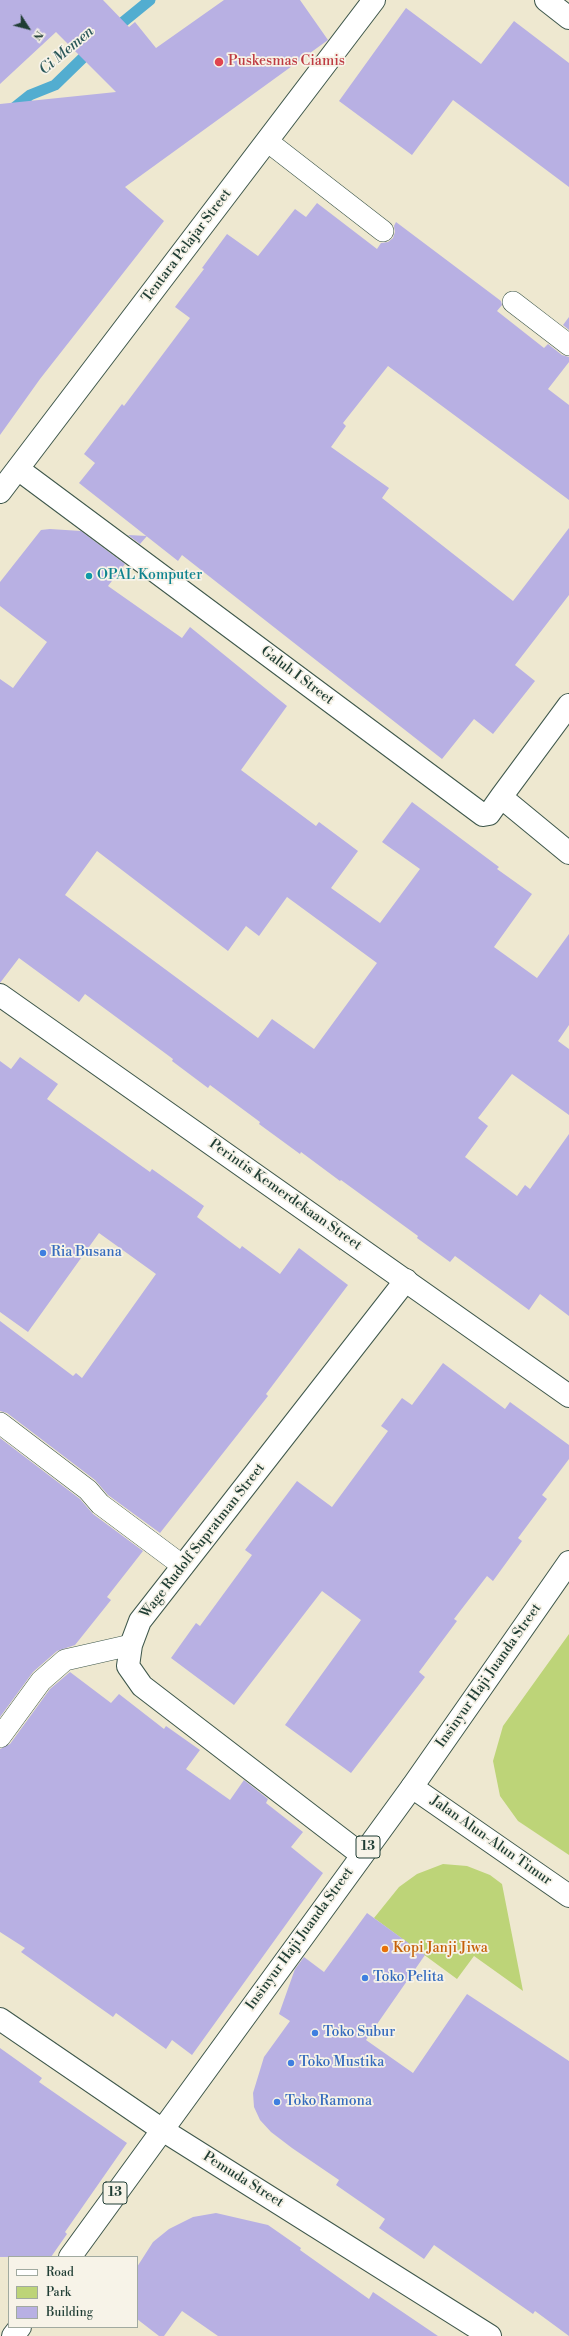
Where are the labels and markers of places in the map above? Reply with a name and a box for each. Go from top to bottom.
place label: Puskesmas Ciamis [228,54,345,70]
marker: Puskesmas Ciamis [213,56,225,68]
place label: OPAL Komputer [97,568,202,584]
marker: OPAL Komputer [84,571,94,581]
place label: Ria Busana [51,1245,122,1261]
marker: Ria Busana [38,1248,48,1258]
place label: Kopi Janji Jiwa [393,1941,488,1957]
marker: Kopi Janji Jiwa [380,1944,390,1954]
place label: Toko Pelita [373,1970,444,1986]
marker: Toko Pelita [360,1973,370,1983]
place label: Toko Subur [323,2025,395,2041]
marker: Toko Subur [310,2028,320,2038]
place label: Toko Mustika [299,2055,384,2071]
marker: Toko Mustika [286,2058,296,2068]
place label: Toko Ramona [285,2094,372,2110]
marker: Toko Ramona [272,2097,282,2107]

